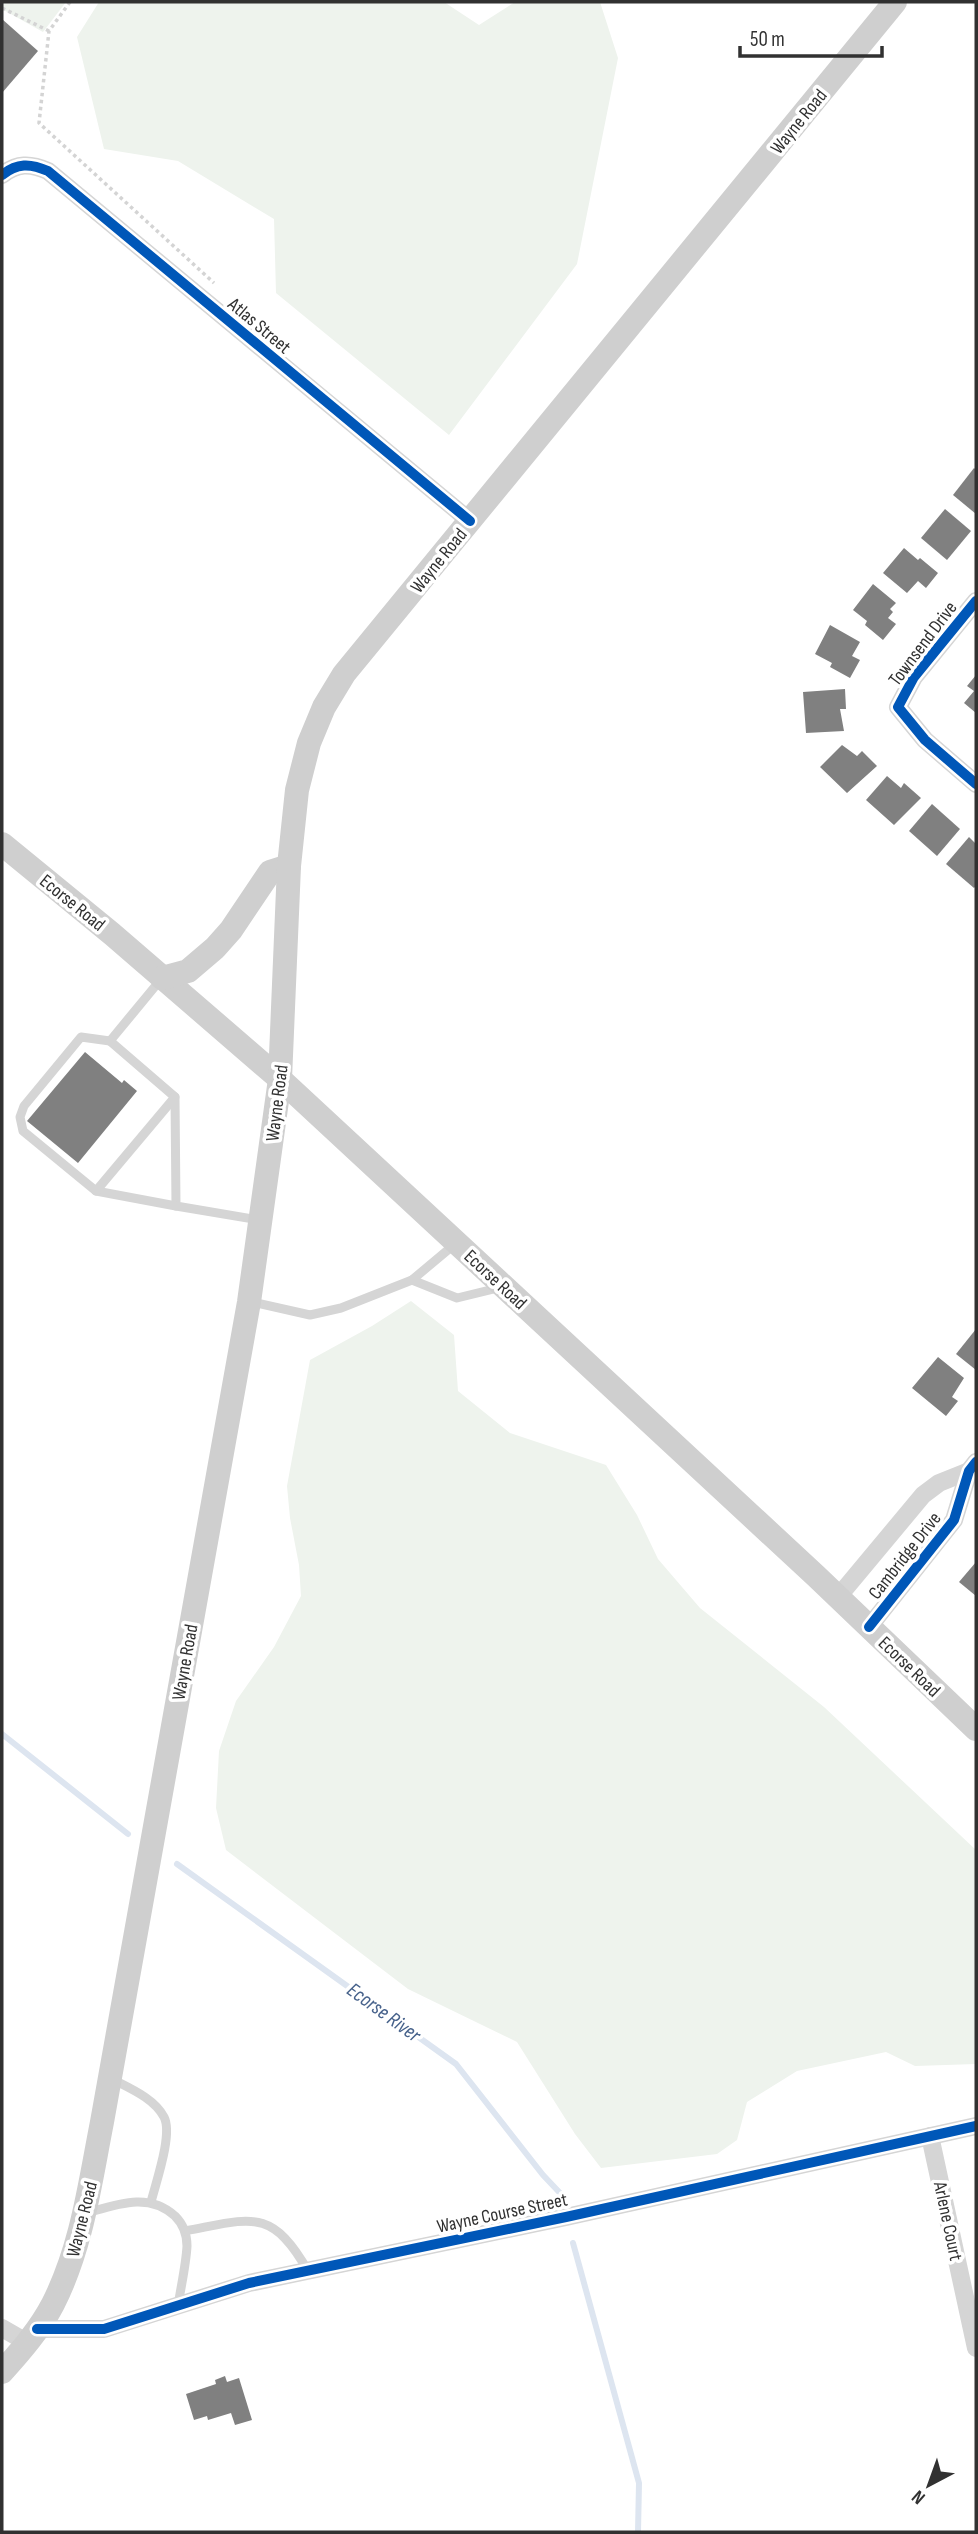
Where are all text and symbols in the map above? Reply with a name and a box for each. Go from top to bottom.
scale bar [740,14,882,58]
text: 50 m [750,27,785,52]
street label: Wayne Road [766,85,832,159]
street label: Atlas Street [222,293,295,359]
street label: Wayne Road [406,524,472,598]
street label: Townsend Drive [884,597,962,691]
street label: Ecorse Road [35,870,109,936]
street label: Wayne Road [261,1064,294,1143]
street label: Ecorse Road [459,1245,531,1315]
street label: Cambridge Drive [864,1508,946,1604]
street label: Wayne Road [167,1622,203,1702]
street label: Ecorse Road [873,1632,945,1702]
water label: Ecorse River [342,1977,426,2048]
street label: Wayne Road [62,2179,103,2259]
street label: Arlene Court [928,2179,967,2263]
street label: Wayne Course Street [435,2188,570,2239]
north arrow [894,2450,964,2520]
text: N [907,2485,930,2509]

